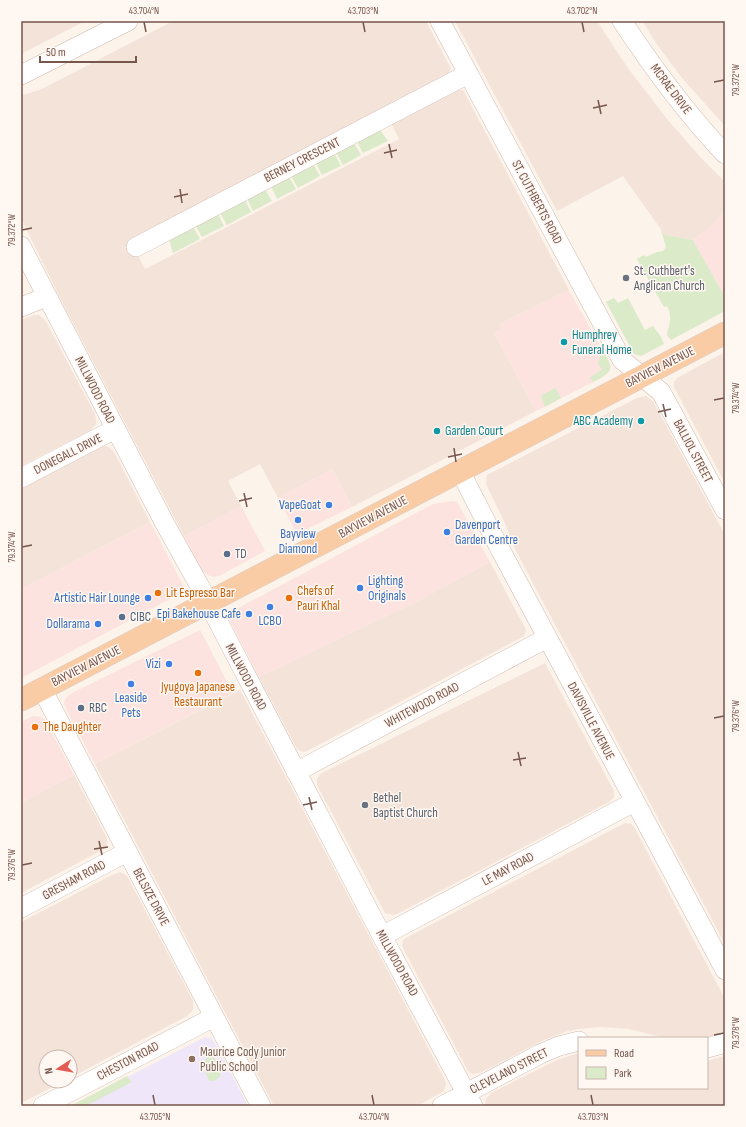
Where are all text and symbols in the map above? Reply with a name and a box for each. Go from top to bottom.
text: 43.704°N [129,5,159,17]
text: 43.703°N [348,5,378,17]
text: 43.702°N [567,5,597,17]
scale bar [40,38,136,64]
text: 50 m [46,45,66,60]
street label: MCRAE DRIVE [647,61,695,117]
text: 79.372°W [730,64,742,96]
street label: BERNEY CRESCENT [261,134,343,186]
street label: ST. CUTHBERTS ROAD [508,157,566,247]
text: 79.372°W [6,214,18,246]
place label: St. Cuthbert's Anglican Church [633,263,705,294]
marker: St. Cuthbert's Anglican Church [621,273,631,283]
place label: Humphrey Funeral Home [572,327,632,358]
marker: Humphrey Funeral Home [559,337,569,347]
street label: BAYVIEW AVENUE [623,343,697,391]
street label: MILLWOOD ROAD [71,354,119,426]
text: 79.374°W [730,382,742,414]
place label: ABC Academy [573,413,633,429]
marker: ABC Academy [636,416,646,426]
street label: BALLIOL STREET [670,417,716,485]
place label: Garden Court [445,423,503,439]
marker: Garden Court [432,426,442,436]
street label: DONEGALL DRIVE [31,430,105,478]
street label: BAYVIEW AVENUE [336,492,410,542]
place label: VapeGoat [279,497,321,513]
marker: VapeGoat [324,500,334,510]
marker: Bayview Diamond [293,515,303,525]
place label: Davenport Garden Centre [455,517,518,548]
place label: Bayview Diamond [279,526,317,557]
marker: Davenport Garden Centre [442,527,452,537]
text: 79.374°W [6,531,18,563]
place label: TD [235,546,247,562]
marker: TD [222,549,232,559]
place label: Lighting Originals [368,573,406,604]
place label: Chefs of Pauri Khal [297,583,340,614]
marker: Lighting Originals [355,583,365,593]
place label: Lit Espresso Bar [166,585,235,601]
marker: Lit Espresso Bar [153,588,163,598]
place label: Artistic Hair Lounge [53,590,140,606]
marker: Artistic Hair Lounge [143,593,153,603]
marker: Chefs of Pauri Khal [284,593,294,603]
marker: LCBO [265,602,275,612]
place label: Epi Bakehouse Cafe [157,606,241,622]
place label: CIBC [130,609,151,625]
marker: Epi Bakehouse Cafe [244,609,254,619]
marker: CIBC [117,612,127,622]
place label: LCBO [258,613,282,629]
place label: Dollarama [46,616,90,632]
marker: Dollarama [93,619,103,629]
street label: MILLWOOD ROAD [222,641,270,713]
street label: BAYVIEW AVENUE [49,642,123,690]
place label: Vizi [146,656,161,672]
marker: Vizi [164,659,174,669]
marker: Jyugoya Japanese Restaurant [193,668,203,678]
marker: Leaside Pets [126,679,136,689]
place label: Jyugoya Japanese Restaurant [160,679,235,710]
street label: WHITEWOOD ROAD [382,679,462,731]
street label: DAVISVILLE AVENUE [564,679,618,763]
place label: Leaside Pets [115,690,147,721]
text: 79.376°W [730,699,742,732]
place label: RBC [89,700,107,716]
marker: RBC [76,703,86,713]
place label: The Daughter [43,719,102,735]
marker: The Daughter [30,722,40,732]
place label: Bethel Baptist Church [373,790,438,821]
marker: Bethel Baptist Church [360,800,370,810]
text: 79.376°W [6,848,18,881]
street label: LE MAY ROAD [479,849,537,889]
street label: GRESHAM ROAD [40,857,108,903]
street label: BELSIZE DRIVE [129,865,173,929]
street label: MILLWOOD ROAD [372,927,422,999]
text: 79.378°W [730,1017,742,1049]
legend [578,1037,708,1089]
street label: CHESTON ROAD [94,1038,162,1084]
place label: Maurice Cody Junior Public School [200,1044,286,1075]
street label: CLEVELAND STREET [467,1044,551,1098]
text: Road [614,1046,634,1061]
north arrow [38,1049,78,1089]
marker: Maurice Cody Junior Public School [187,1054,197,1064]
text: Park [614,1066,632,1081]
text: N [42,1067,56,1075]
text: 43.705°N [140,1111,170,1123]
text: 43.704°N [359,1111,389,1123]
text: 43.703°N [578,1111,608,1123]

